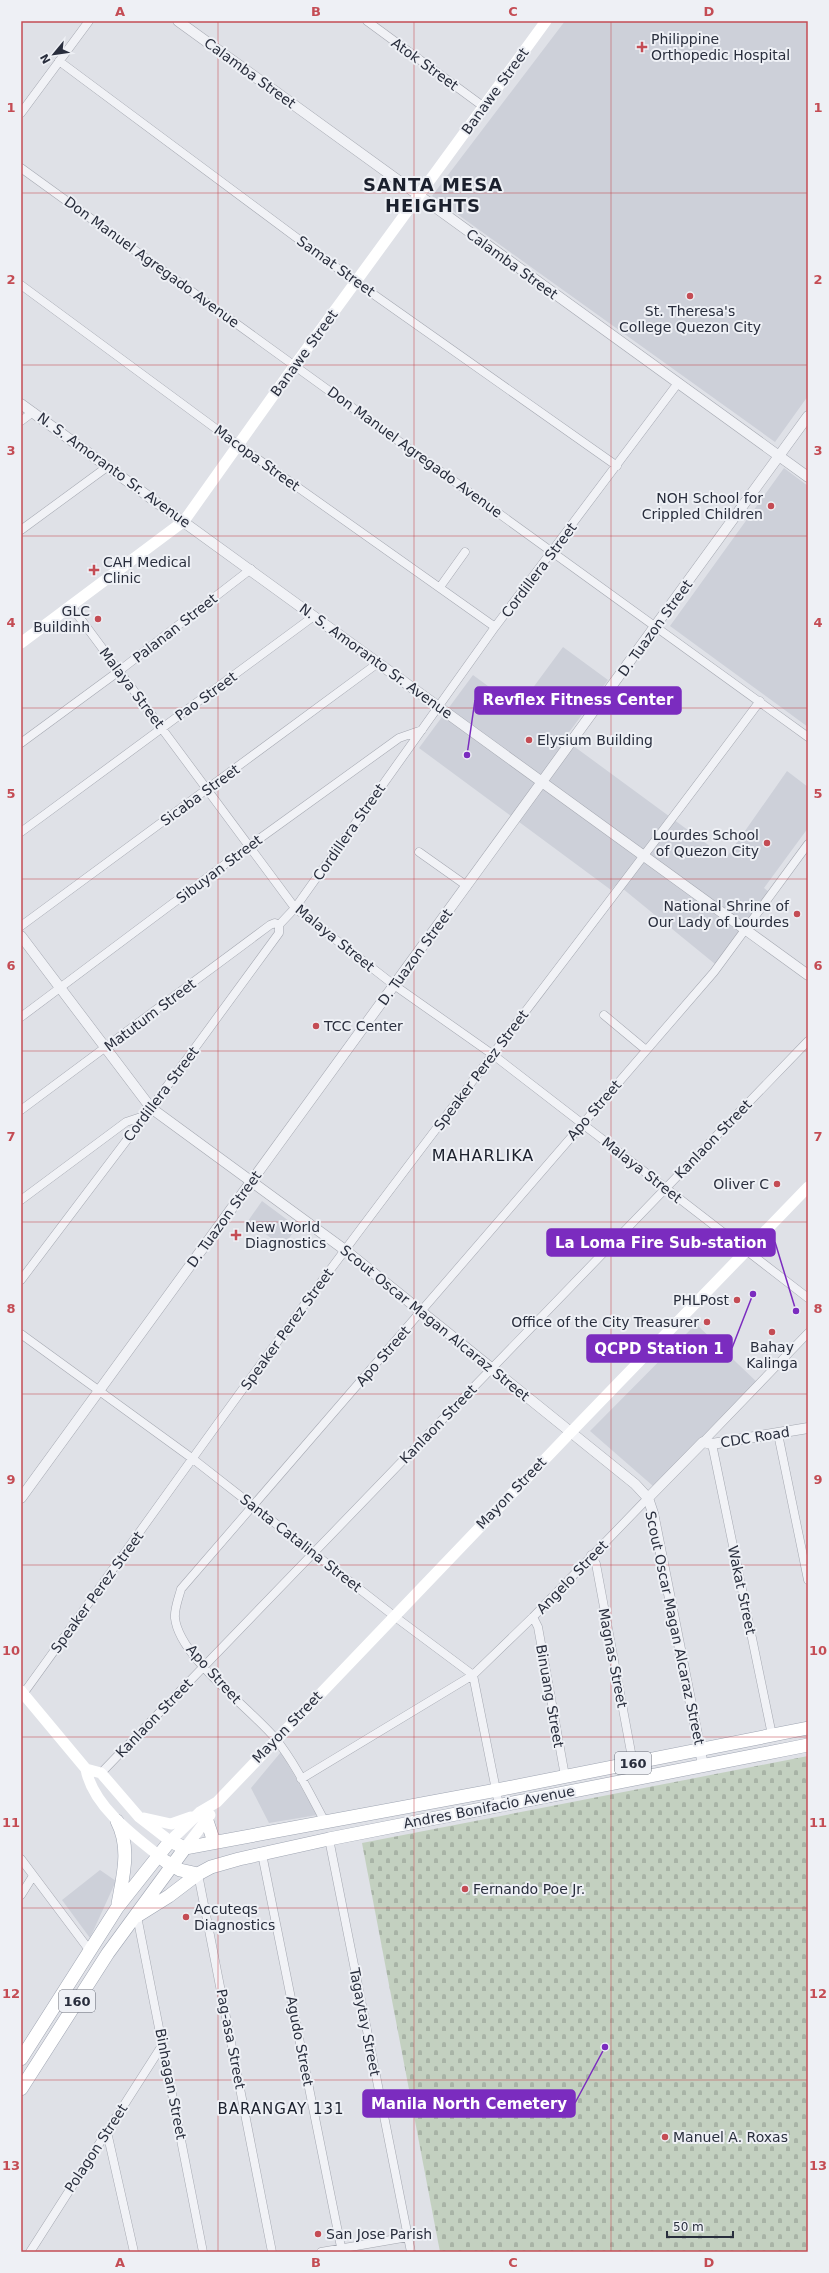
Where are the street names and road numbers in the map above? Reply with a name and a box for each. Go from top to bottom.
street label: Atok Street [389,34,462,94]
street label: Calamba Street [201,35,299,112]
street label: Banawe Street [458,44,532,137]
street label: Don Manuel Agregado Avenue [62,193,242,331]
street label: Calamba Street [463,226,561,303]
street label: Samat Street [294,232,378,300]
street label: Banawe Street [267,306,341,399]
street label: Don Manuel Agregado Avenue [325,383,505,521]
street label: N. S. Amoranto Sr. Avenue [34,409,194,531]
street label: Macopa Street [211,422,303,495]
street label: Cordillera Street [498,519,580,620]
street label: D. Tuazon Street [615,576,696,679]
street label: Palanan Street [130,590,221,666]
street label: N. S. Amoranto Sr. Avenue [296,600,456,722]
street label: Malaya Street [96,644,168,732]
street label: Pao Street [172,668,240,724]
street label: Sicaba Street [157,761,243,829]
street label: Cordillera Street [310,780,389,883]
street label: Sibuyan Street [173,831,265,906]
street label: Malaya Street [292,901,378,975]
street label: D. Tuazon Street [375,905,456,1008]
street label: Matutum Street [101,975,199,1054]
street label: Speaker Perez Street [431,1006,532,1133]
street label: Cordillera Street [120,1043,202,1144]
street label: Apo Street [564,1076,625,1143]
street label: Kanlaon Street [671,1096,755,1182]
street label: Malaya Street [599,1134,686,1206]
street label: D. Tuazon Street [184,1167,265,1270]
street label: Scout Oscar Magan Alcaraz Street [337,1242,533,1405]
street label: Speaker Perez Street [238,1265,337,1393]
street label: Apo Street [353,1322,414,1389]
street label: Kanlaon Street [396,1381,480,1467]
street label: CDC Road [719,1424,791,1450]
street label: Mayon Street [473,1453,550,1532]
street label: Santa Catalina Street [237,1491,365,1596]
street label: Scout Oscar Magan Alcaraz Street [642,1510,708,1747]
street label: Speaker Perez Street [48,1528,147,1656]
street label: Angelo Street [533,1537,611,1617]
street label: Wakat Street [725,1544,759,1636]
street label: Magnas Street [595,1607,631,1710]
street label: Apo Street [183,1641,245,1707]
street label: Binuang Street [533,1643,567,1749]
street label: Kanlaon Street [112,1675,196,1761]
street label: Mayon Street [249,1687,326,1766]
road number: 160 [615,1752,651,1774]
street label: Andres Bonifacio Avenue [402,1783,576,1831]
street label: Tagaytay Street [346,1966,383,2078]
street label: Pag-asa Street [213,1988,249,2091]
road number: 160 [59,1990,95,2012]
street label: Agudo Street [283,1994,317,2088]
street label: Binhagan Street [152,2027,190,2142]
street label: Polagon Street [61,2100,131,2195]

